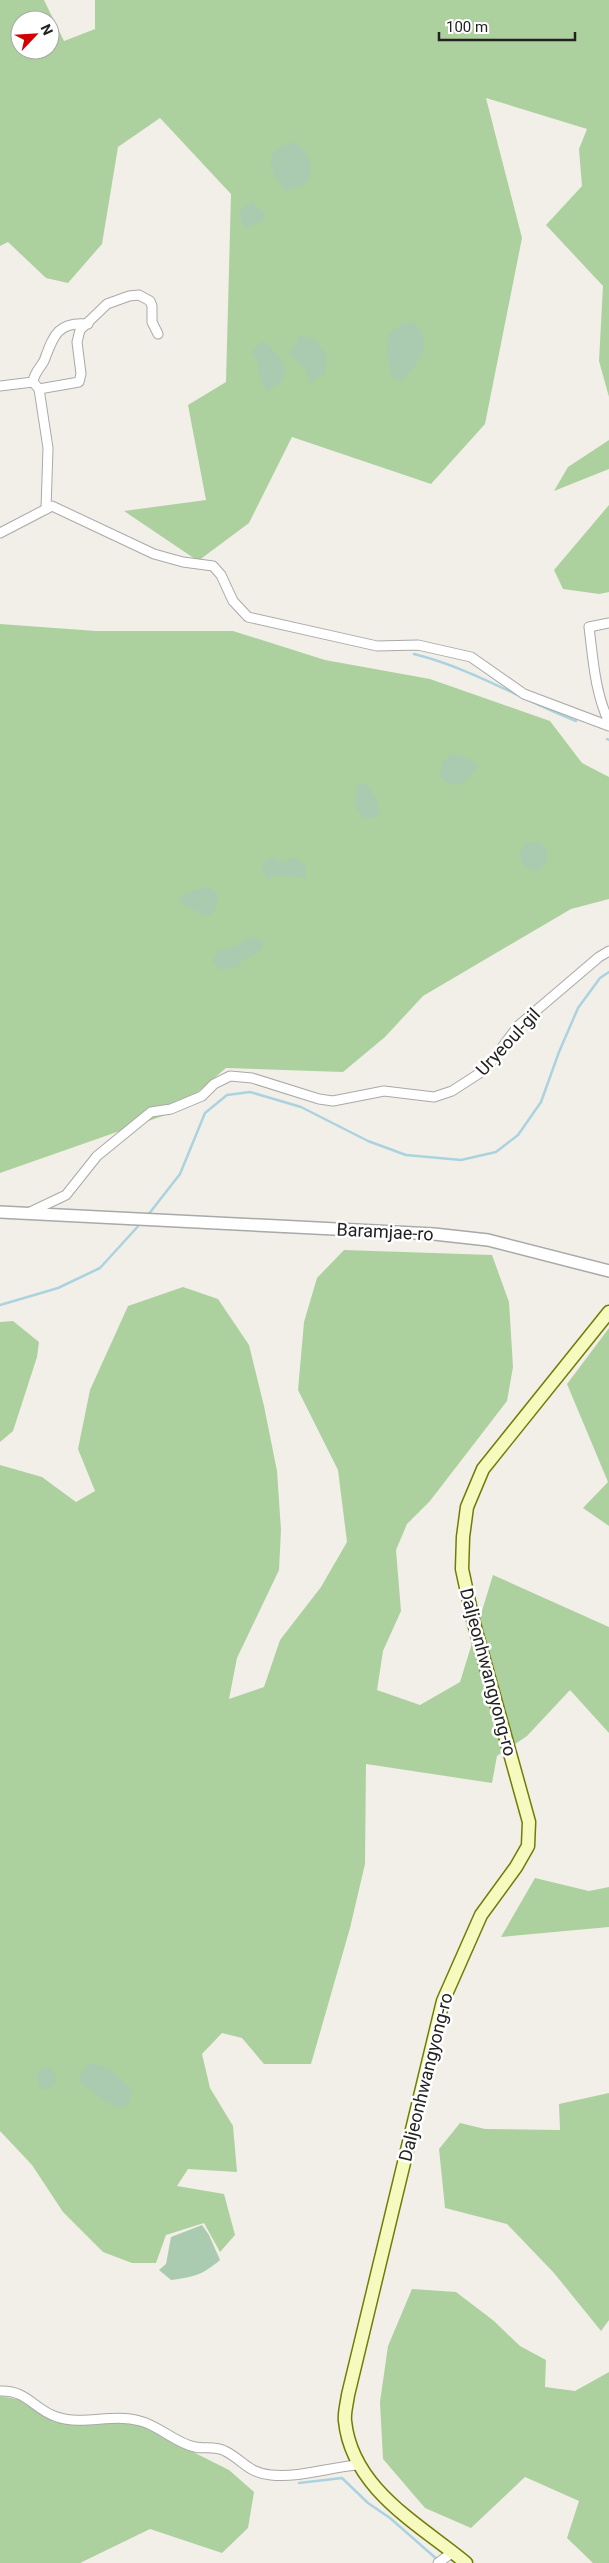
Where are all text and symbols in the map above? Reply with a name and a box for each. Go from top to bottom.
north arrow [10,10,60,60]
scale bar [439,10,575,42]
text: 100 m [446,18,488,36]
text: N [37,22,56,37]
street label: Uryeoul-gil [471,1004,544,1080]
street label: Baramjae-ro [336,1218,434,1245]
street label: Daljeonhwangyong-ro [456,1586,521,1758]
street label: Daljeonhwangyong-ro [394,1990,457,2163]

